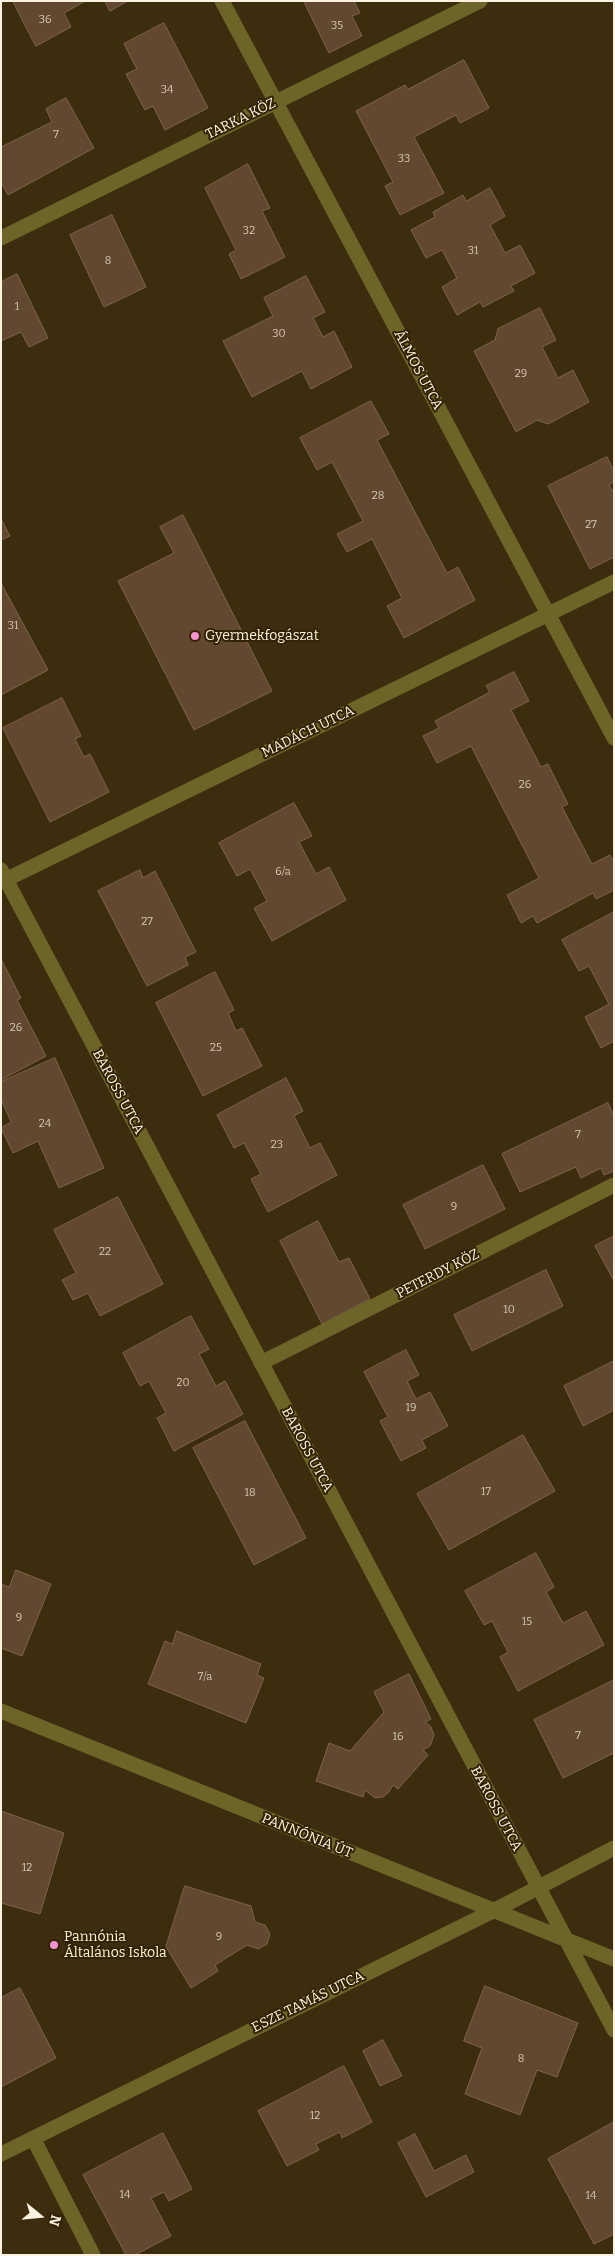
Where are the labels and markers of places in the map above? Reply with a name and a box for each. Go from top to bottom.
place label: Gyermekfogászat [205,628,319,644]
marker: Gyermekfogászat [189,630,201,642]
place label: Pannónia Általános Iskola [64,1929,167,1961]
marker: Pannónia Általános Iskola [48,1939,60,1951]

